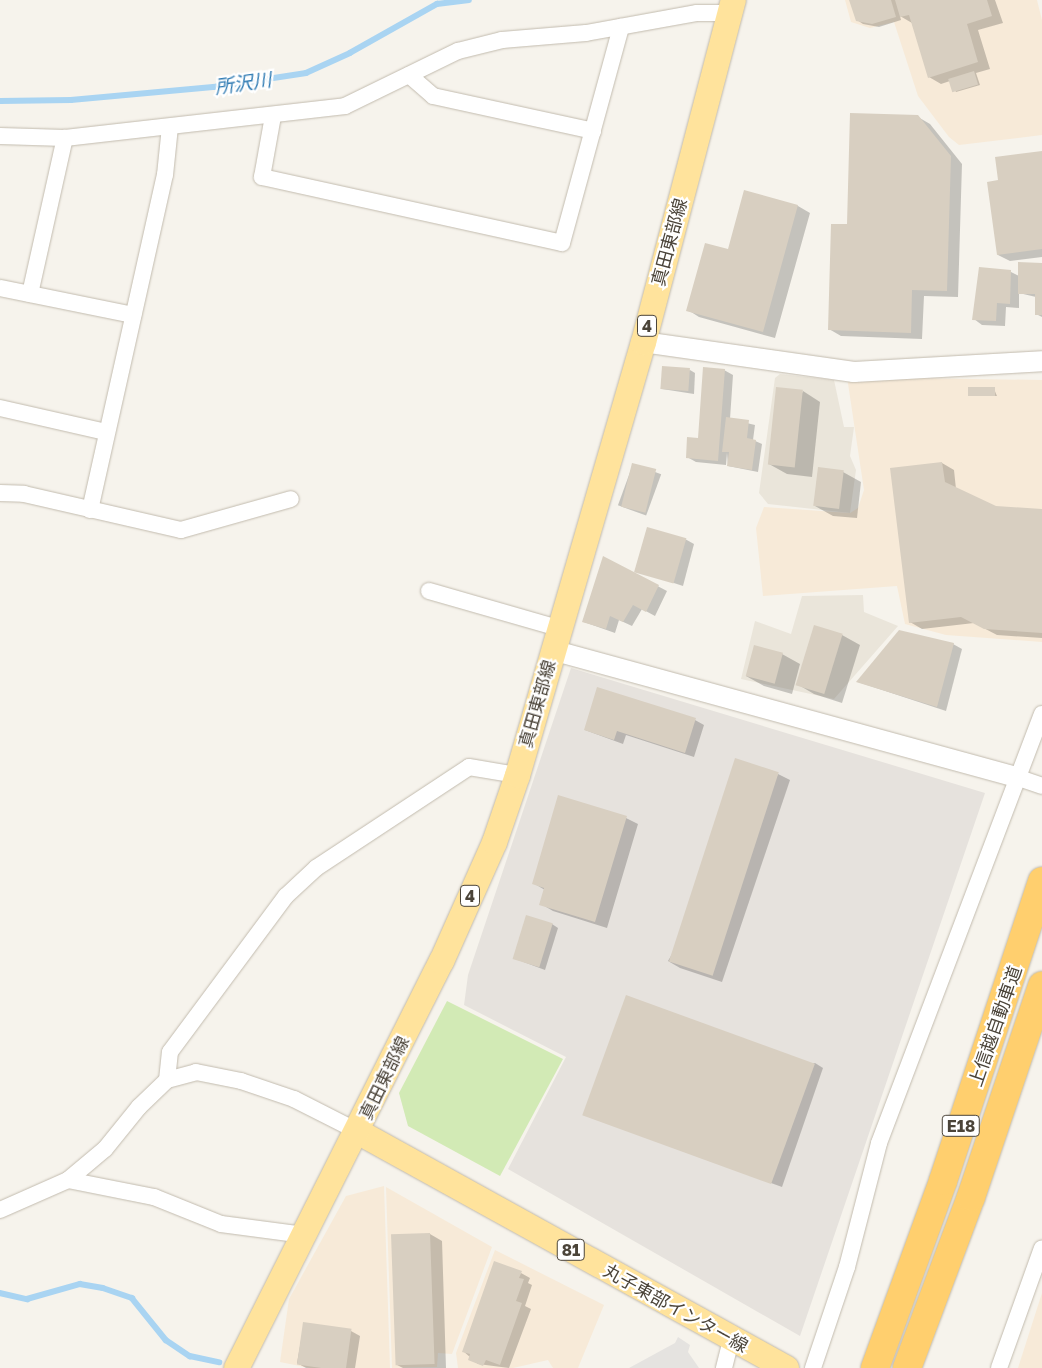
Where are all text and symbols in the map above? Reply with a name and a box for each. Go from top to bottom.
water label: 所沢川 [213,68,273,98]
street label: 真田東部線 [647,196,691,288]
road number: 4 [637,312,657,340]
street label: 真田東部線 [514,658,560,750]
road number: 4 [460,882,480,909]
street label: 上信越自動車道 [964,963,1026,1089]
street label: 真田東部線 [355,1033,413,1123]
road number: E18 [941,1112,981,1140]
road number: 81 [556,1236,586,1264]
street label: 丸子東部インター線 [600,1259,752,1357]

